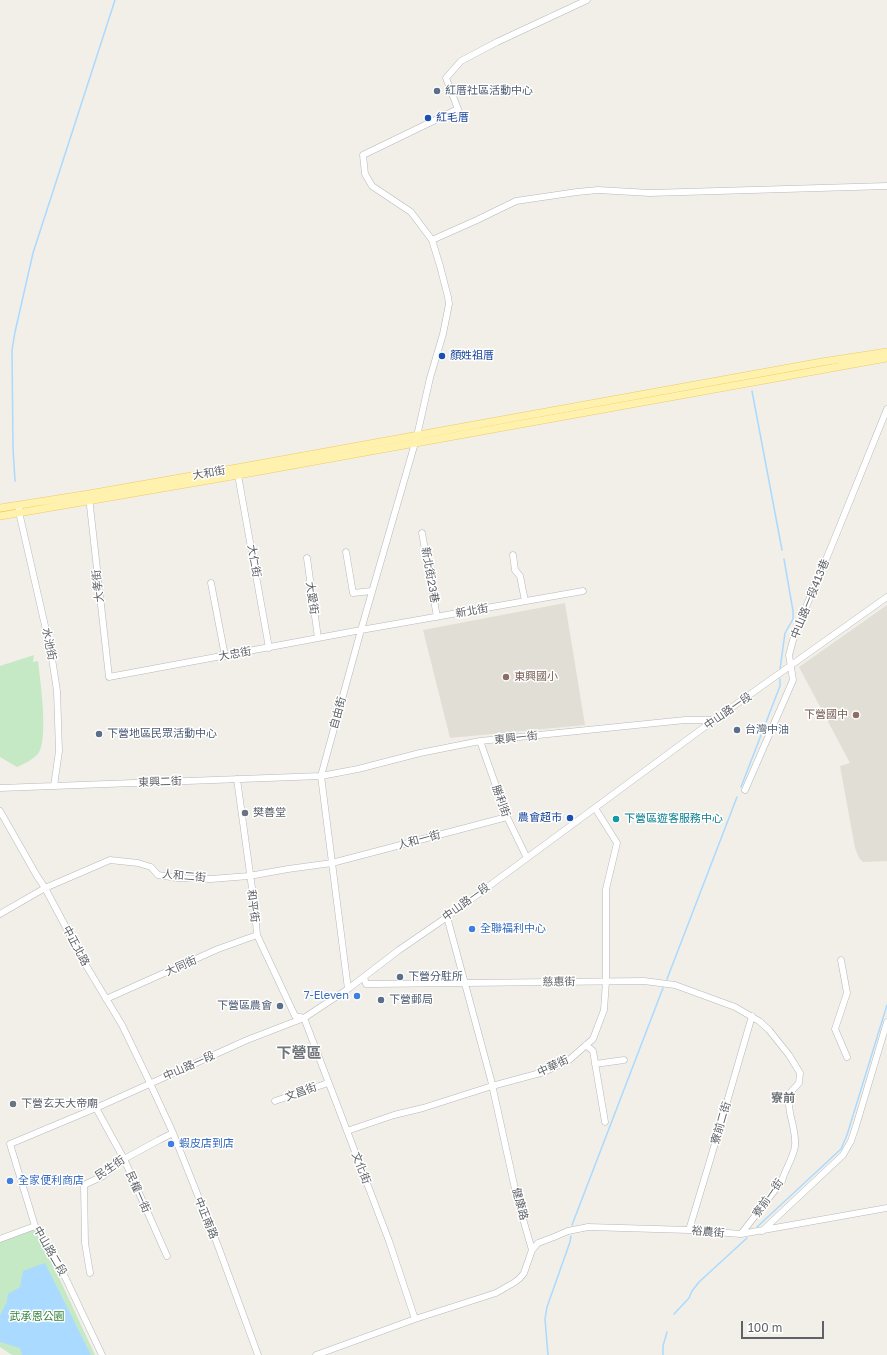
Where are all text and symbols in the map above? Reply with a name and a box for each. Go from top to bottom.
place label: 紅厝社區活動中心 [445,84,533,98]
marker: 紅厝社區活動中心 [432,86,442,96]
place label: 紅毛厝 [436,111,469,125]
marker: 紅毛厝 [423,113,433,123]
place label: 顏姓祖厝 [450,349,494,363]
marker: 顏姓祖厝 [437,351,447,361]
street label: 大和街 [192,464,226,482]
street label: 大仁街 [245,544,263,578]
street label: 新北街23巷 [419,546,441,604]
street label: 中山路一段413巷 [788,557,832,641]
street label: 大孝街 [90,569,106,603]
street label: 大愛街 [303,581,321,615]
street label: 新北街 [455,602,489,620]
street label: 水池街 [39,627,59,661]
street label: 大忠街 [218,645,252,663]
place label: 東興國小 [514,670,558,684]
marker: 東興國小 [501,672,511,682]
street label: 中山路一段 [702,690,754,732]
street label: 自由街 [327,695,349,731]
place label: 下營國中 [804,708,848,722]
marker: 下營國中 [851,710,861,720]
place label: 台灣中油 [745,723,789,737]
marker: 台灣中油 [732,725,742,735]
place label: 下營地區民眾活動中心 [107,727,217,741]
marker: 下營地區民眾活動中心 [94,729,104,739]
street label: 東興一街 [493,729,539,747]
street label: 東興二街 [138,775,182,789]
street label: 勝利街 [489,783,513,819]
place label: 樊善堂 [253,806,286,820]
marker: 樊善堂 [240,808,250,818]
place label: 農會超市 [518,811,562,825]
place label: 下營區遊客服務中心 [624,812,723,826]
marker: 農會超市 [565,813,575,823]
marker: 下營區遊客服務中心 [611,814,621,824]
street label: 人和一街 [396,828,442,852]
street label: 人和二街 [162,868,206,884]
street label: 中山路一段 [440,880,492,924]
street label: 和平街 [244,889,262,923]
place label: 全聯福利中心 [480,922,546,936]
street label: 中正北路 [60,923,92,969]
marker: 全聯福利中心 [467,924,477,934]
street label: 大同街 [163,953,199,979]
place label: 下營分駐所 [408,970,463,984]
marker: 下營分駐所 [395,972,405,982]
street label: 慈惠街 [542,975,576,989]
place label: 7-Eleven [304,989,349,1003]
marker: 7-Eleven [352,991,362,1001]
place label: 下營郵局 [389,993,433,1007]
marker: 下營郵局 [376,995,386,1005]
place label: 下營區農會 [217,999,272,1013]
marker: 下營區農會 [275,1001,285,1011]
district label: 下營區 [277,1044,321,1062]
street label: 中山路一段 [161,1049,217,1083]
street label: 中華街 [535,1053,571,1079]
street label: 文昌街 [283,1080,319,1104]
district label: 寮前 [771,1091,795,1105]
place label: 下營玄天大帝廟 [21,1097,98,1111]
marker: 下營玄天大帝廟 [8,1099,18,1109]
street label: 寮前二街 [709,1100,733,1146]
place label: 蝦皮店到店 [179,1137,234,1151]
marker: 蝦皮店到店 [166,1139,176,1149]
street label: 文化街 [349,1150,373,1186]
street label: 民生街 [93,1153,127,1183]
street label: 民權一街 [123,1169,153,1215]
place label: 全家便利商店 [18,1174,84,1188]
marker: 全家便利商店 [5,1176,15,1186]
street label: 寮前一街 [750,1176,786,1220]
street label: 健康路 [509,1186,531,1222]
street label: 中正南路 [192,1195,220,1241]
street label: 中山路二段 [31,1224,69,1278]
street label: 裕農街 [691,1224,725,1240]
park label: 武承恩公園 [10,1310,64,1324]
scale bar [743,1313,826,1339]
text: 100 m [748,1320,782,1335]

